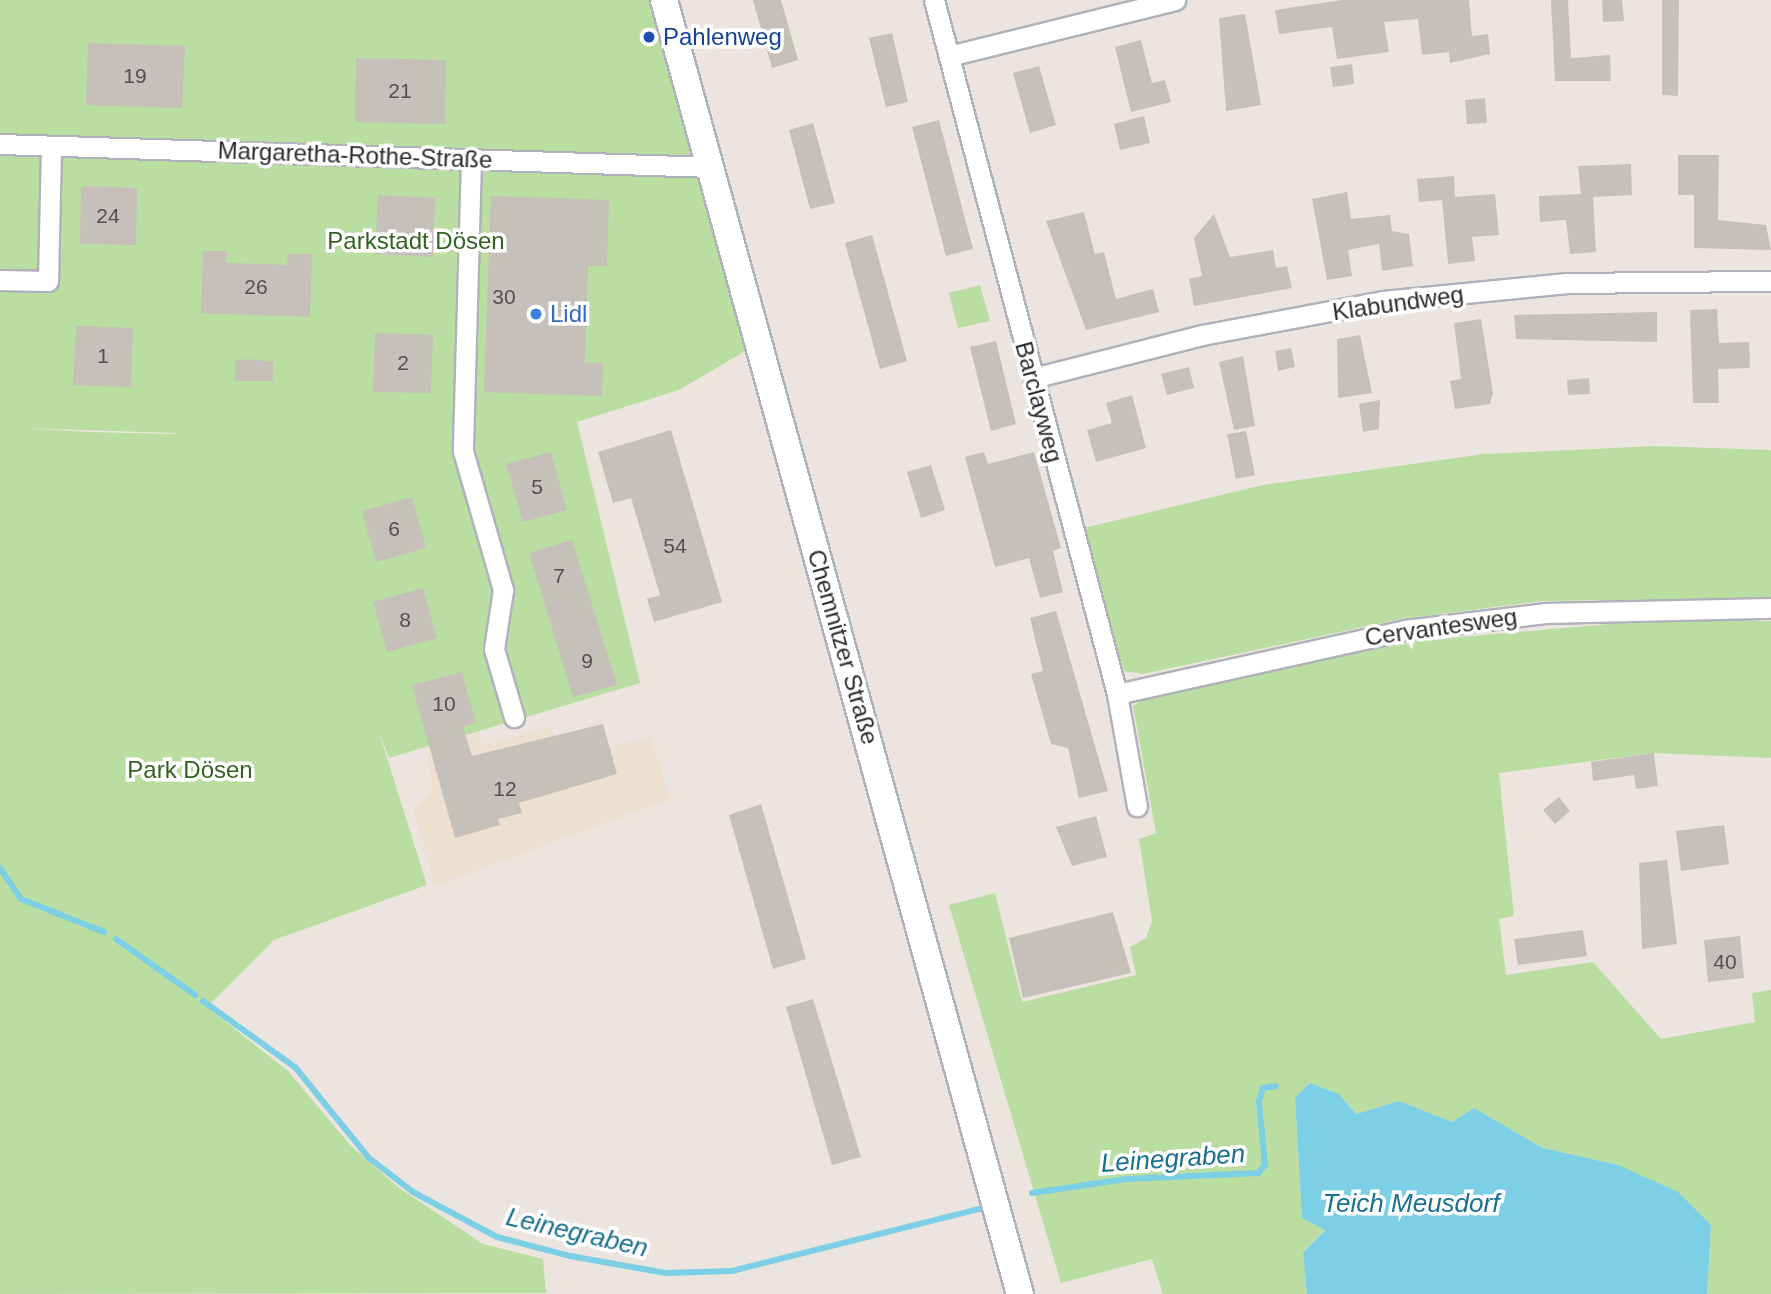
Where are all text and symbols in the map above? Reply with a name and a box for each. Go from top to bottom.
place label: Pahlenweg [663,23,782,51]
marker: Pahlenweg [641,29,657,45]
house number: 19 [123,63,147,89]
house number: 21 [388,78,412,104]
street label: Margaretha-Rothe-Straße [217,136,493,174]
house number: 24 [96,203,120,229]
park label: Parkstadt Dösen [327,227,505,255]
house number: 26 [244,274,268,300]
street label: Klabundweg [1331,280,1465,326]
house number: 30 [492,284,516,310]
place label: Lidl [550,300,587,328]
marker: Lidl [528,306,544,322]
street label: Barclayweg [1009,338,1069,466]
house number: 1 [97,343,109,369]
house number: 2 [397,350,409,376]
house number: 5 [531,474,543,500]
house number: 6 [388,516,400,542]
house number: 54 [663,533,687,559]
street label: Chemnitzer Straße [801,546,885,748]
house number: 7 [553,563,565,589]
street label: Cervantesweg [1363,602,1519,652]
house number: 8 [399,607,411,633]
house number: 9 [581,648,593,674]
house number: 10 [432,691,456,717]
park label: Park Dösen [127,756,253,784]
house number: 12 [493,776,517,802]
house number: 40 [1713,949,1737,975]
water label: Leinegraben [1100,1138,1246,1180]
water label: Teich Meusdorf [1323,1188,1499,1220]
water label: Leinegraben [503,1202,651,1264]

